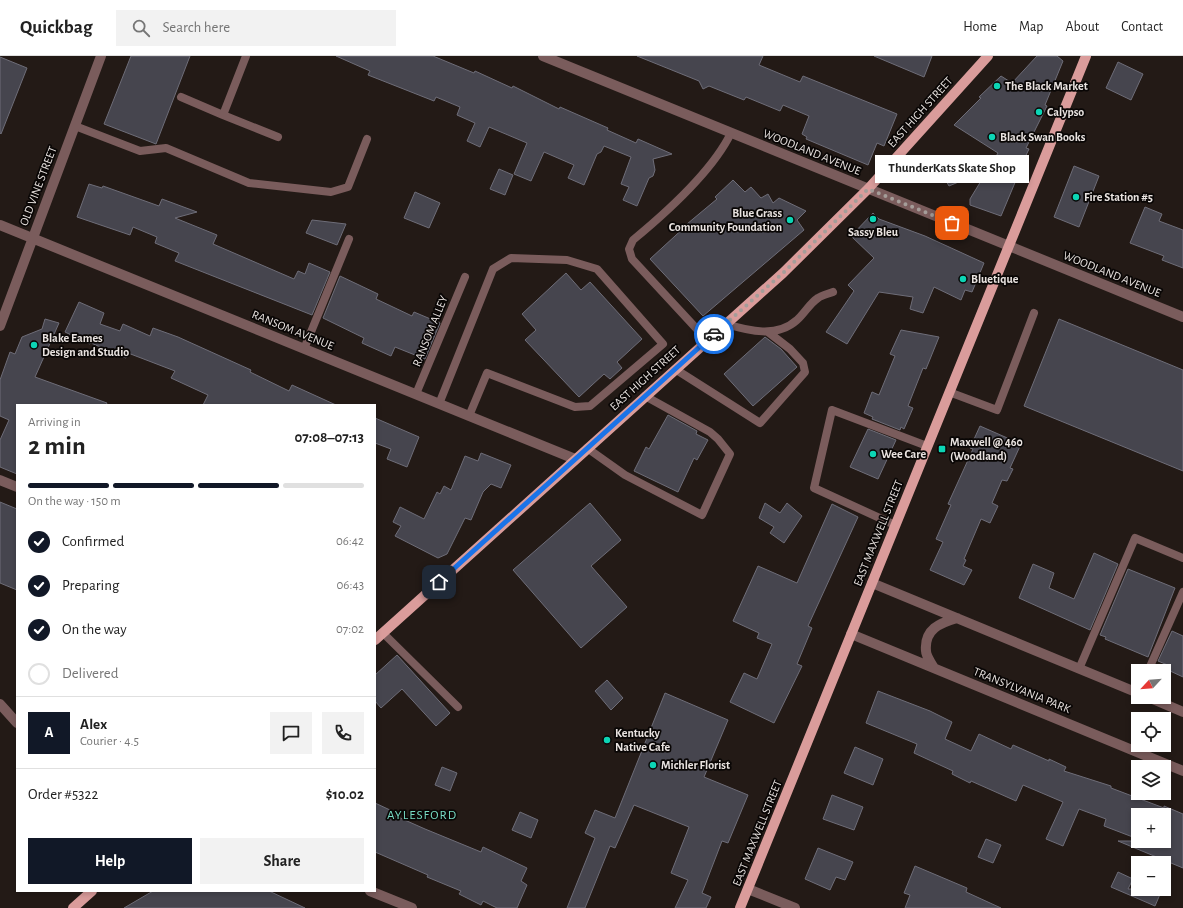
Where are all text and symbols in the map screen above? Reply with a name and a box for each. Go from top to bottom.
search box [116,10,396,46]
icon: search [130,17,152,39]
text: Quickbag [20,18,92,37]
text: Search here [162,20,230,35]
text: Home [963,20,997,34]
text: Map [1019,20,1043,34]
text: About [1065,20,1099,34]
text: Contact [1121,20,1163,34]
street label: EAST HIGH STREET [885,74,955,150]
place label: The Black Market [1005,80,1088,92]
marker: The Black Market [992,81,1002,91]
place label: Calypso [1047,106,1084,119]
marker: Calypso [1034,107,1044,117]
street label: WOODLAND AVENUE [761,127,863,177]
place label: Black Swan Books [1000,131,1086,143]
marker: Black Swan Books [987,132,997,142]
street label: OLD VINE STREET [17,145,59,227]
callout: ThunderKats Skate Shop [875,155,1029,183]
text: ThunderKats Skate Shop [888,162,1016,175]
place label: Fire Station #5 [1084,191,1153,203]
marker: Fire Station #5 [1071,192,1081,202]
pin [935,206,969,240]
place label: Blue Grass Community Foundation [669,207,782,234]
icon: bag [941,212,963,234]
marker: Sassy Bleu [868,214,878,224]
marker: Blue Grass Community Foundation [785,215,795,225]
place label: Sassy Bleu [848,226,899,239]
street label: WOODLAND AVENUE [1061,249,1163,299]
place label: Bluetique [971,273,1019,285]
marker: Bluetique [958,274,968,284]
street label: RANSOM ALLEY [410,293,450,368]
street label: RANSOM AVENUE [250,308,336,352]
courier [694,314,734,354]
icon: car [703,323,725,345]
place label: Blake Eames Design and Studio [42,332,129,358]
marker: Blake Eames Design and Studio [29,340,39,350]
street label: EAST HIGH STREET [607,343,683,413]
text: Arriving in [28,416,81,429]
text: 07:08–07:13 [295,430,364,445]
text: 2 min [28,433,86,459]
place label: Maxwell @ 460 (Woodland) [950,436,1023,463]
marker: Maxwell @ 460 (Woodland) [937,444,947,454]
place label: Wee Care [881,448,926,460]
marker: Wee Care [868,449,878,459]
street label: EAST MAXWELL STREET [851,478,905,588]
text: On the way · 150 m [28,495,121,508]
icon: check [28,531,50,553]
text: Confirmed [62,534,124,549]
text: 06:42 [336,535,364,548]
pin [422,565,456,599]
icon: home [428,571,450,593]
icon: check [28,575,50,597]
text: Preparing [62,578,119,593]
text: 06:43 [336,579,364,592]
icon: check [28,619,50,641]
text: On the way [62,622,127,637]
text: 07:02 [336,623,364,636]
north arrow [1131,664,1171,704]
map controls [1131,664,1171,896]
street label: TRANSYLVANIA PARK [972,665,1073,715]
text: Delivered [62,666,119,681]
button: chat [270,712,312,754]
button: phone [322,712,364,754]
button: locate [1131,712,1171,752]
text: Alex [80,717,107,732]
text: A [44,725,54,740]
place label: Kentucky Native Cafe [615,727,670,753]
text: Courier · 4.5 [80,735,139,748]
marker: Kentucky Native Cafe [602,735,612,745]
place label: Michler Florist [661,759,730,771]
marker: Michler Florist [648,760,658,770]
button: layers [1131,760,1171,800]
street label: EAST MAXWELL STREET [730,778,784,888]
text: Order #5322 [28,787,98,802]
text: $10.02 [326,787,364,802]
button: + [1131,808,1171,848]
district label: AYLESFORD [387,809,457,822]
button: Help [28,838,192,884]
button: Share [200,838,364,884]
button: − [1131,856,1171,896]

